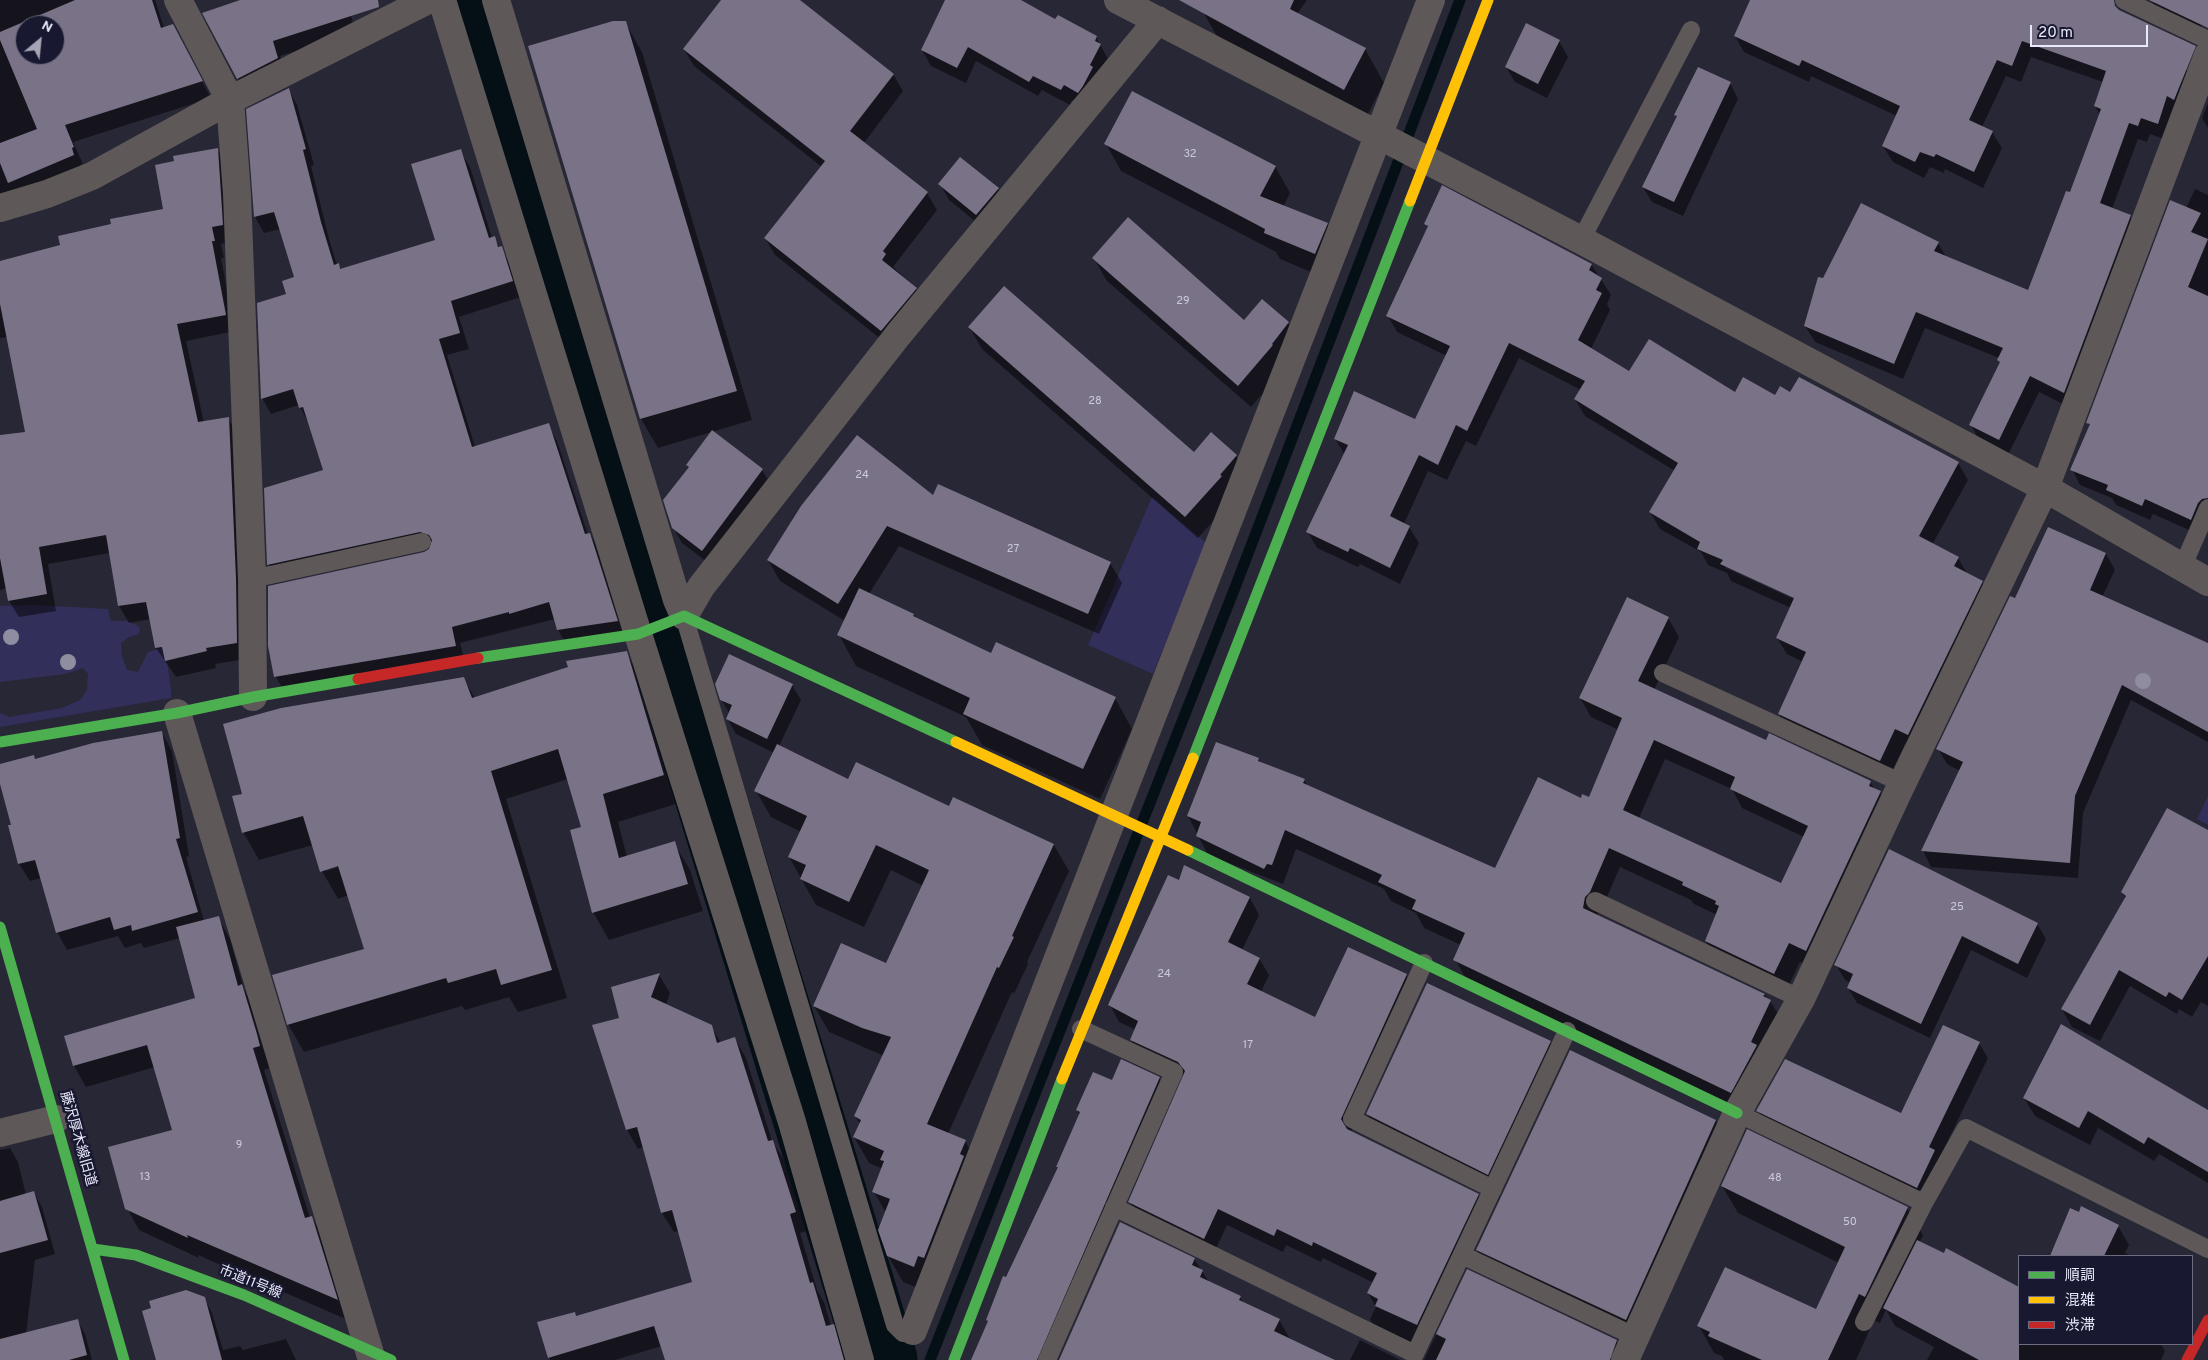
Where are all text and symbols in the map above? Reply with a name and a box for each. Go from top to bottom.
north arrow [15,15,65,65]
scale bar [2033,15,2150,47]
text: N [38,17,55,37]
text: 20 m [2038,24,2073,43]
house number: 32 [1183,148,1197,162]
house number: 29 [1176,295,1190,309]
house number: 28 [1088,395,1102,409]
house number: 24 [855,469,869,483]
house number: 27 [1007,543,1019,557]
house number: 25 [1950,901,1964,915]
house number: 24 [1157,968,1171,982]
house number: 17 [1243,1039,1253,1053]
street label: 藤沢厚木線旧道 [55,1090,99,1188]
house number: 9 [236,1139,242,1153]
house number: 13 [140,1171,150,1185]
house number: 48 [1768,1172,1782,1186]
house number: 50 [1843,1216,1857,1230]
legend [2018,1255,2193,1345]
street label: 市道11号線 [216,1263,284,1303]
text: 順調 [2065,1267,2095,1286]
text: 混雑 [2065,1292,2095,1311]
text: 渋滞 [2065,1317,2095,1336]

